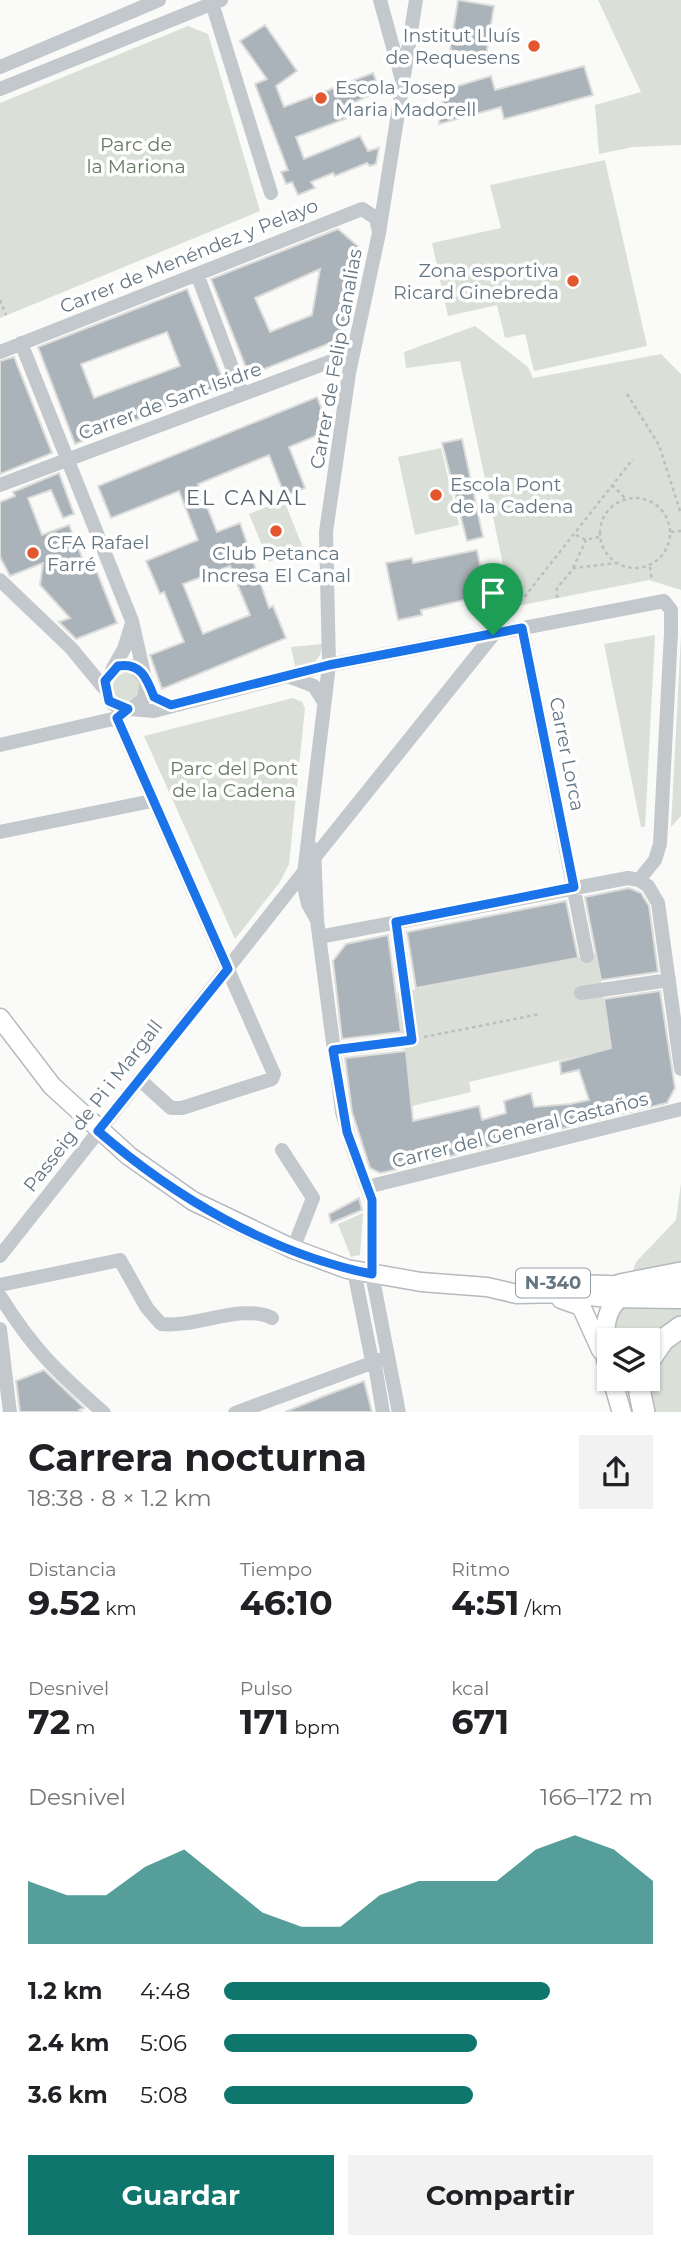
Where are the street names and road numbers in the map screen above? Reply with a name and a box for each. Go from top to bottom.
street label: Carrer de Menéndez y Pelayo [56,194,322,318]
street label: Carrer de Felip Canalias [305,247,367,471]
street label: Carrer de Sant Isidre [75,357,265,445]
street label: Carrer Lorca [545,695,589,813]
street label: Passeig de Pi i Margall [19,1015,167,1197]
street label: Carrer del General Castaños [390,1087,650,1173]
road number: N-340 [516,1268,590,1298]

